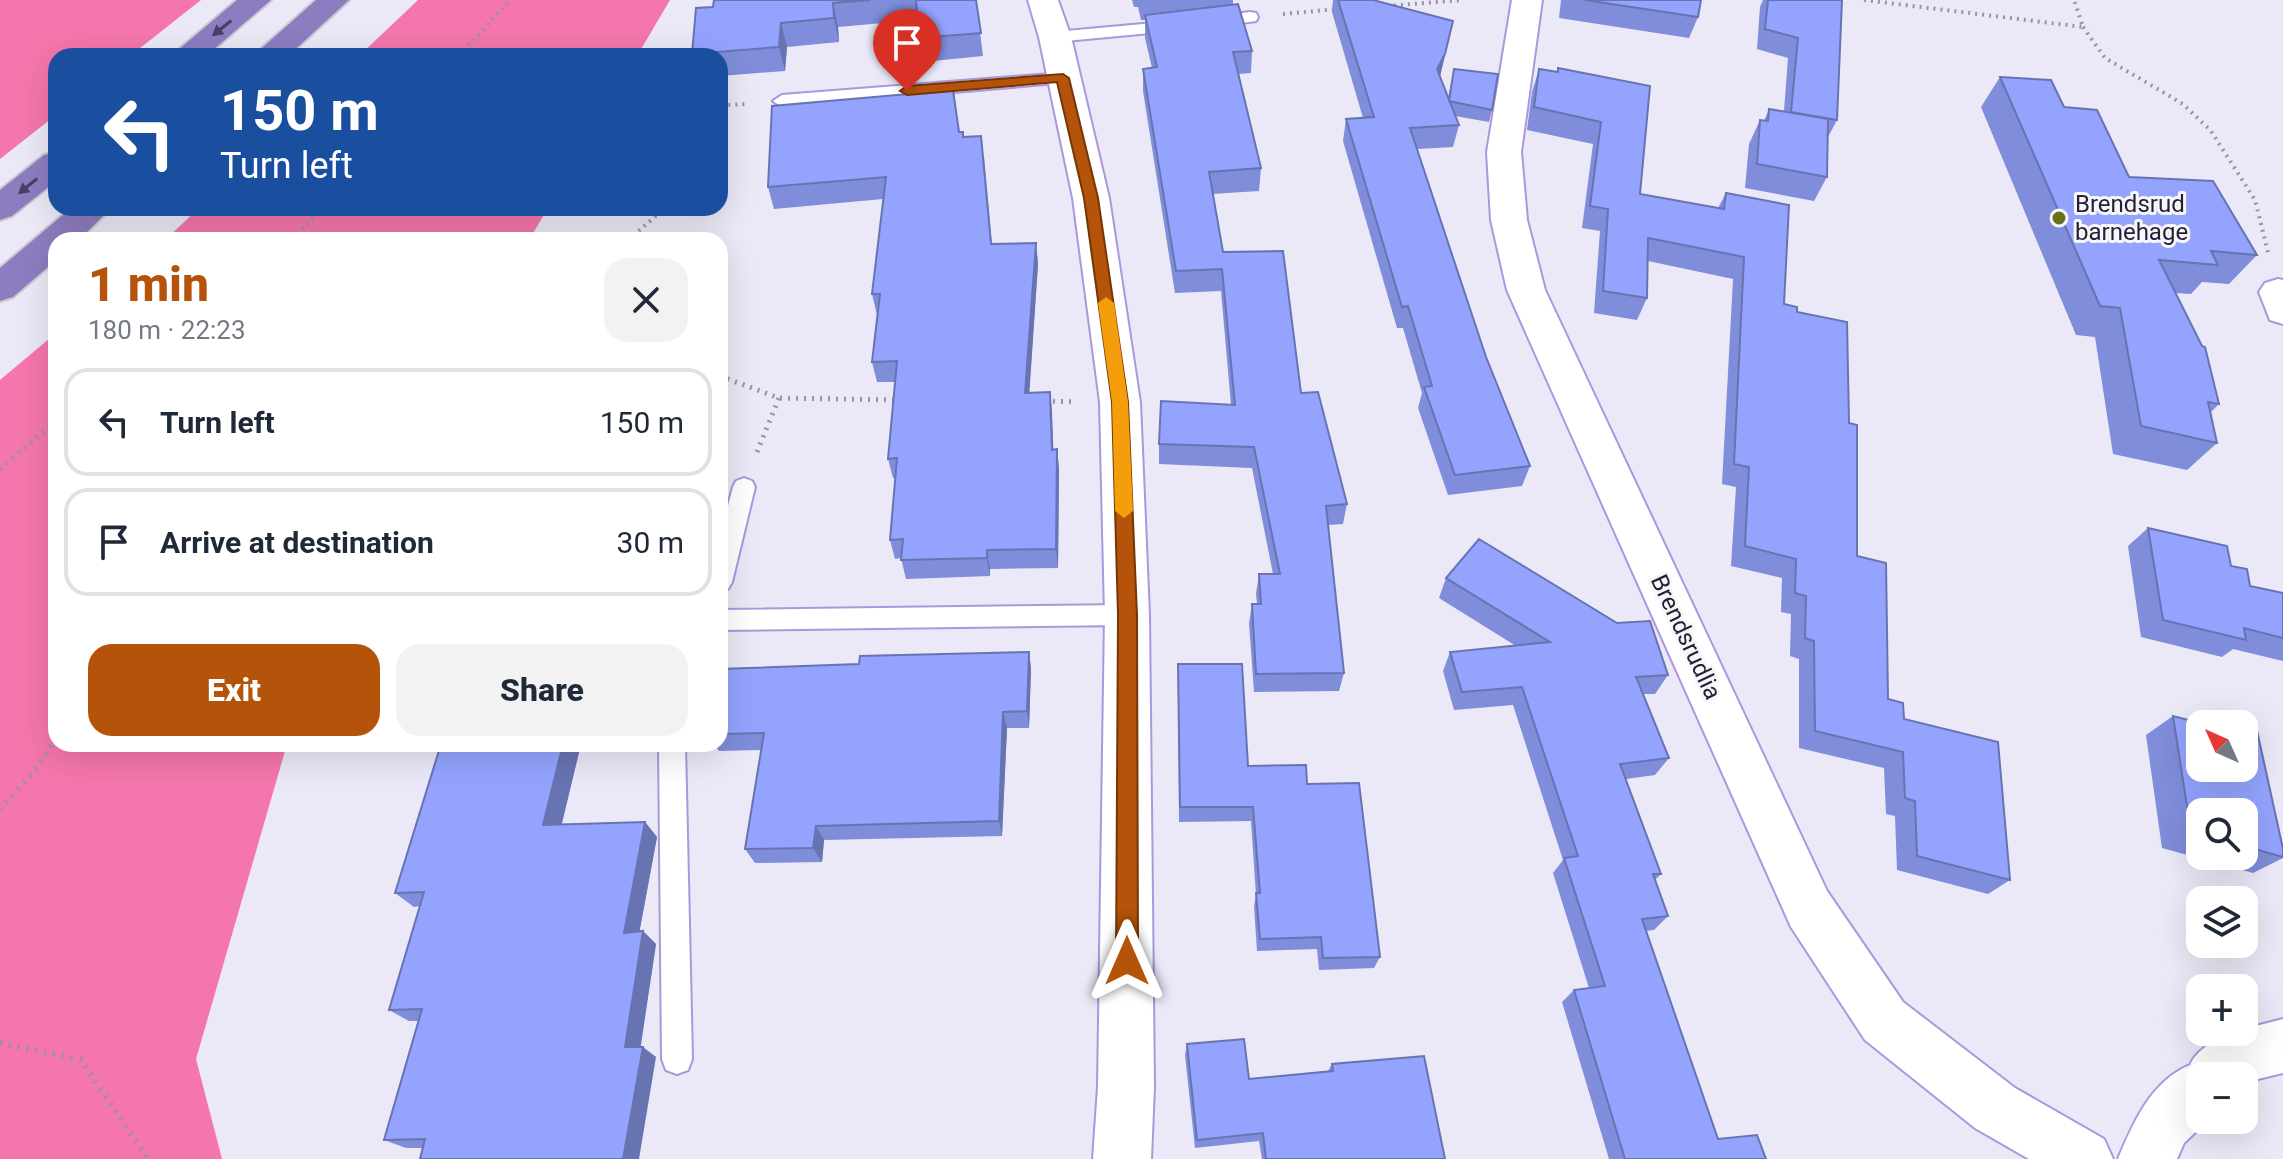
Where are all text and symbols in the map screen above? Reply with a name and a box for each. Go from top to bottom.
pin [873,9,941,91]
one-way arrow [212,19,232,36]
icon: arrive [885,21,929,65]
text: 150 m [220,78,379,144]
icon: left [88,80,192,184]
text: Turn left [220,145,353,187]
one-way arrow [18,177,38,193]
place label: Brendsrud barnehage [2075,190,2188,246]
marker: Brendsrud barnehage [2050,209,2068,227]
text: 1 min [88,256,209,313]
button: close [604,258,688,342]
text: 180 m · 22:23 [88,315,246,345]
icon: left [92,400,136,444]
text: Turn left [160,405,275,440]
text: 150 m [600,405,684,440]
icon: arrive [92,520,136,564]
text: Arrive at destination [160,525,434,560]
text: 30 m [617,525,684,560]
street label: Brendsrudlia [1645,570,1727,704]
button: Exit [88,644,380,736]
button: Share [396,644,688,736]
north arrow [2186,710,2258,782]
map controls [2186,710,2258,1134]
button: search [2186,798,2258,870]
button: layers [2186,886,2258,958]
position arrow [1085,919,1169,1003]
button: + [2186,974,2258,1046]
button: − [2186,1062,2258,1134]

